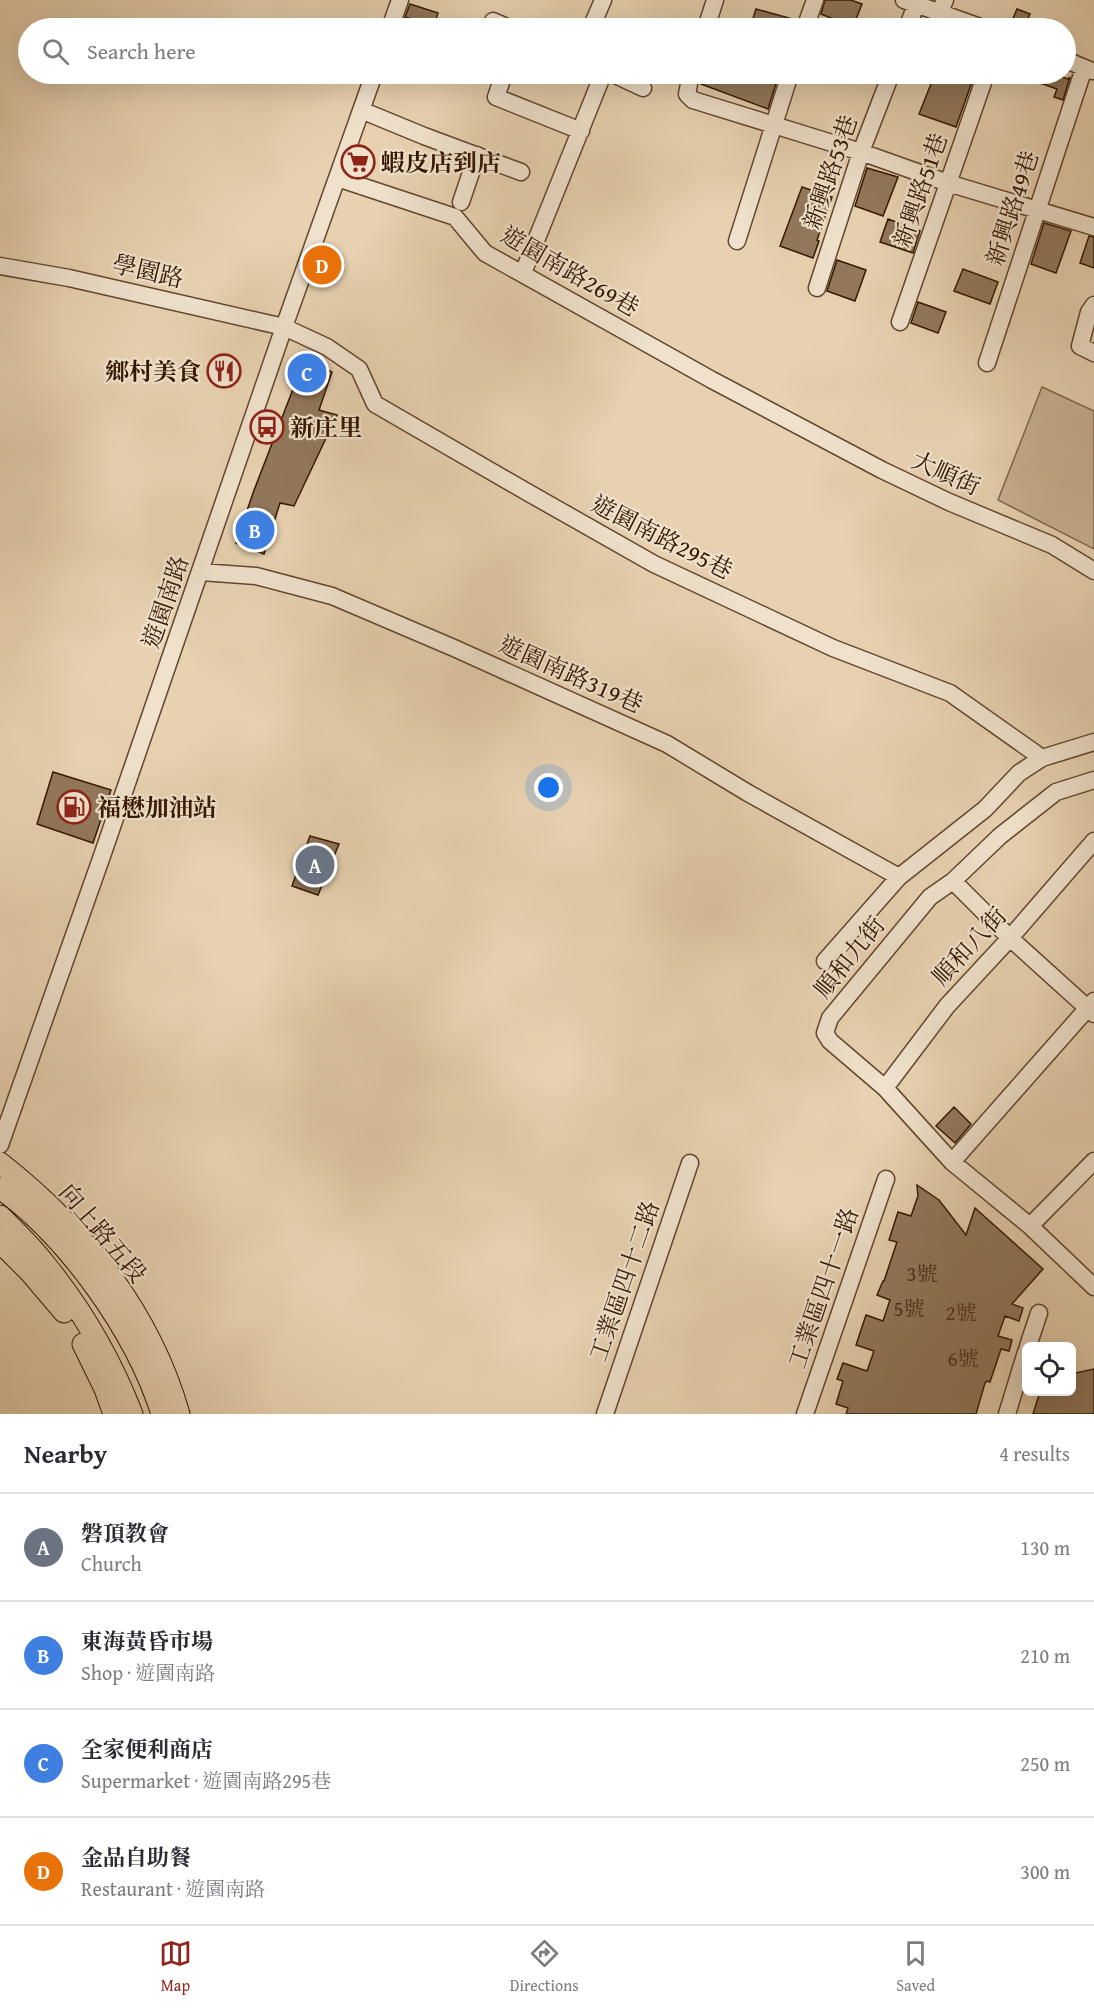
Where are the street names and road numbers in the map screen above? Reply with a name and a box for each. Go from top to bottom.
street label: 新興路53巷 [794,110,866,234]
street label: 新興路51巷 [884,128,956,252]
street label: 新興路49巷 [977,146,1047,270]
street label: 遊園南路269巷 [494,217,646,325]
street label: 學園路 [109,246,187,296]
street label: 大順街 [906,442,986,504]
street label: 遊園南路295巷 [585,486,739,588]
street label: 遊園南路 [133,551,197,653]
street label: 遊園南路319巷 [493,627,649,721]
street label: 順和八街 [923,899,1015,993]
street label: 順和九街 [805,909,893,1005]
street label: 向上路五段 [51,1176,155,1290]
street label: 工業區四十二路 [580,1196,668,1366]
street label: 工業區四十一路 [779,1203,867,1373]

